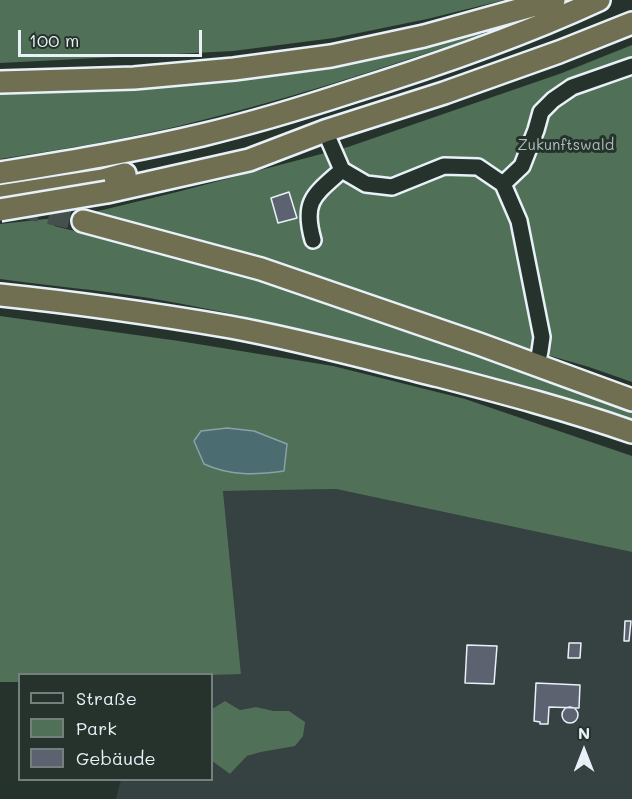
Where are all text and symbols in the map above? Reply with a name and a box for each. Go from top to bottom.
scale bar [21,18,206,56]
text: 100 m [29,28,79,52]
park label: Zukunftswald [518,136,614,154]
legend [18,673,213,781]
text: Straße [76,686,137,710]
text: Park [76,716,117,740]
north arrow [554,721,614,781]
text: N [578,722,590,743]
text: Gebäude [76,746,156,770]

